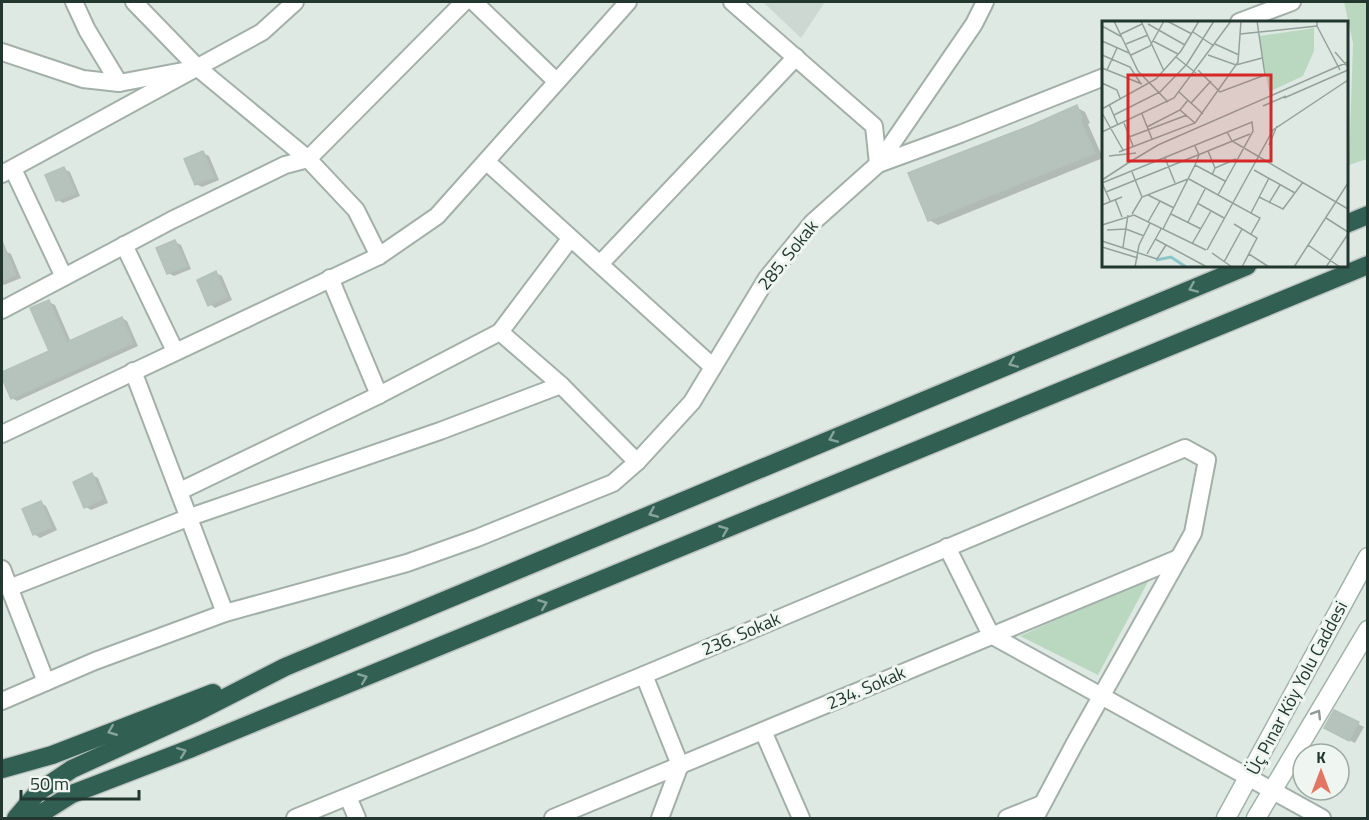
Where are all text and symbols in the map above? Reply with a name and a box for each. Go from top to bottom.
inset map [1102,21,1348,267]
street label: 285. Sokak [751,213,825,296]
one-way arrow [1189,281,1200,293]
one-way arrow [1009,356,1020,368]
one-way arrow [829,431,840,443]
one-way arrow [649,506,660,518]
one-way arrow [717,525,728,537]
street label: Üç Pınar Köy Yolu Caddesi [1242,597,1352,779]
one-way arrow [537,599,548,611]
street label: 236. Sokak [697,605,785,662]
street label: 234. Sokak [822,659,910,716]
one-way arrow [356,673,367,685]
one-way arrow [1310,710,1322,720]
one-way arrow [108,723,118,736]
north arrow [1291,742,1351,802]
one-way arrow [176,747,187,759]
scale bar [21,763,140,801]
text: 50 m [30,770,69,797]

